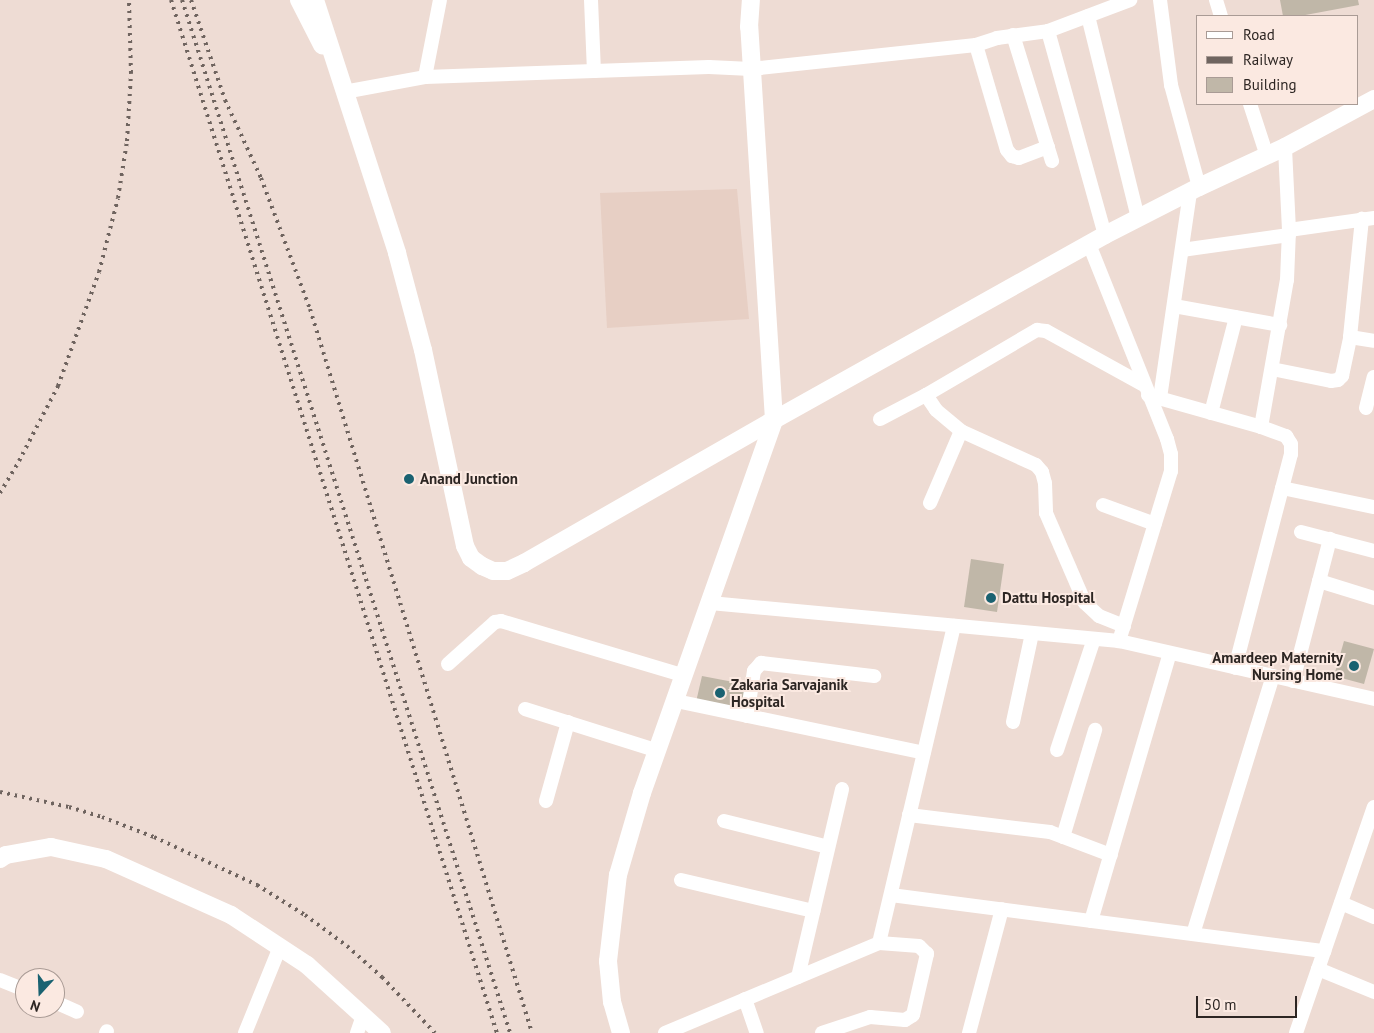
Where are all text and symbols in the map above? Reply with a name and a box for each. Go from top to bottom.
legend [1196,15,1359,105]
text: Road [1243,25,1275,44]
text: Railway [1243,50,1293,69]
text: Building [1243,75,1297,94]
place label: Anand Junction [420,470,518,488]
marker: Anand Junction [402,472,416,486]
place label: Dattu Hospital [1002,589,1095,607]
marker: Dattu Hospital [984,591,998,605]
place label: Amardeep Maternity Nursing Home [1212,648,1343,683]
marker: Amardeep Maternity Nursing Home [1347,659,1361,673]
place label: Zakaria Sarvajanik Hospital [731,675,848,710]
marker: Zakaria Sarvajanik Hospital [713,686,727,700]
north arrow [15,968,65,1018]
scale bar [1199,986,1300,1018]
text: 50 m [1204,995,1237,1014]
text: N [28,996,43,1016]

